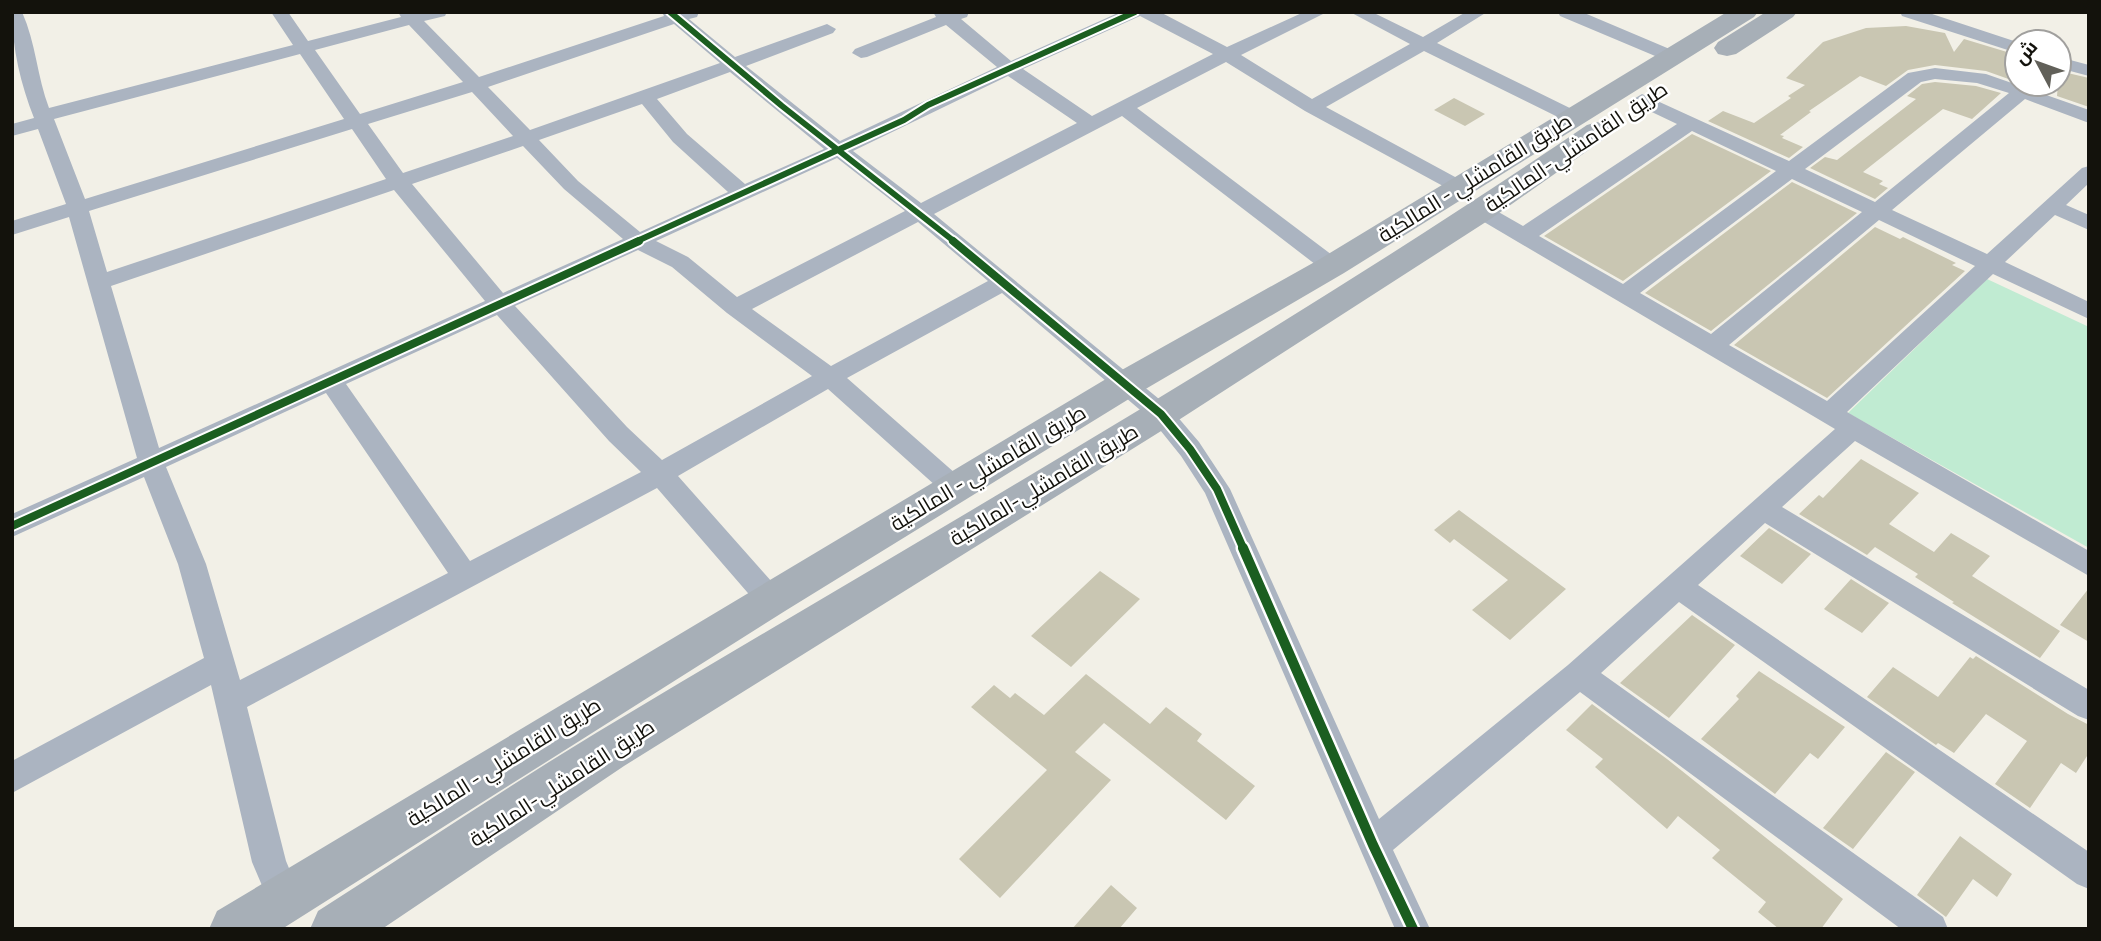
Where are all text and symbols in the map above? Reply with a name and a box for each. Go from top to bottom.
north arrow [2003,28,2073,98]
text: ش [2007,34,2043,70]
street label: طريق القامشلي-المالكية [1478,74,1674,220]
street label: طريق القامشلي - المالكية [1372,106,1578,251]
street label: طريق القامشلي - المالكية [884,398,1092,539]
street label: طريق القامشلي-المالكية [944,417,1145,554]
street label: طريق القامشلي - المالكية [401,690,607,835]
street label: طريق القامشلي-المالكية [464,712,661,855]

